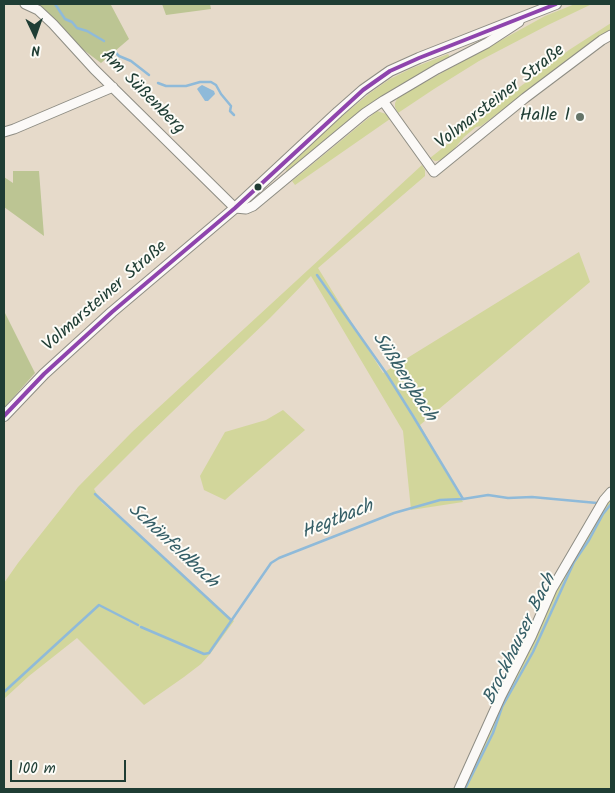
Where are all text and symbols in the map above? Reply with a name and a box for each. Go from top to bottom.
north arrow [10,10,60,60]
text: N [31,39,41,61]
street label: Volmarsteiner Straße [432,41,570,155]
street label: Am Süßenberg [95,46,189,140]
place label: Halle I [520,106,570,128]
marker: Halle I [574,111,586,123]
unlabelled marker [253,182,263,192]
street label: Volmarsteiner Straße [39,237,173,357]
water label: Süßbergbach [366,329,440,427]
water label: Hegtbach [299,496,377,546]
water label: Schönfeldbach [122,500,222,594]
water label: Brockhauser Bach [479,571,563,709]
scale bar [12,750,129,782]
text: 100 m [18,757,56,781]

